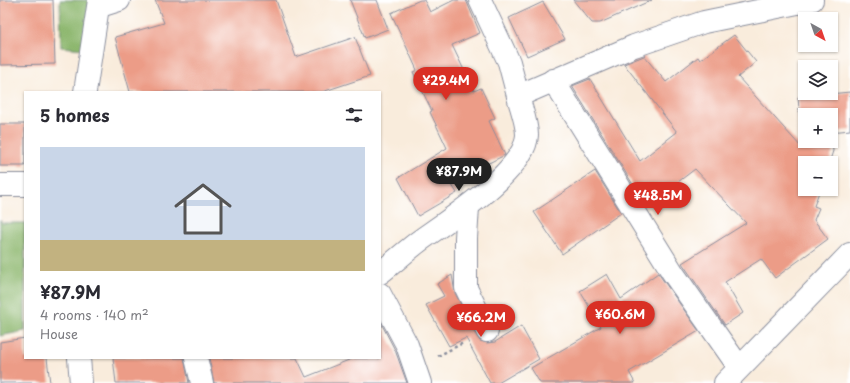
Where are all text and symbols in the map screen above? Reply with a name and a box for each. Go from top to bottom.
north arrow [798,12,838,52]
map controls [798,12,838,196]
button: layers [798,60,838,100]
pin: ¥29.4M [413,67,479,101]
text: ¥29.4M [422,70,470,89]
text: 5 homes [40,102,110,128]
icon: filters [343,104,365,126]
button: + [798,108,838,148]
button: − [798,156,838,196]
pin: ¥87.9M [426,158,492,192]
text: ¥87.9M [436,161,482,180]
icon: home [167,173,239,245]
pin: ¥48.5M [625,182,691,216]
text: ¥48.5M [633,185,683,204]
text: ¥87.9M [40,279,101,305]
pin: ¥60.6M [587,301,653,335]
pin: ¥66.2M [448,304,514,338]
text: ¥60.6M [595,304,645,323]
text: 4 rooms · 140 m² [40,305,149,324]
text: ¥66.2M [456,307,506,326]
text: House [40,324,78,343]

